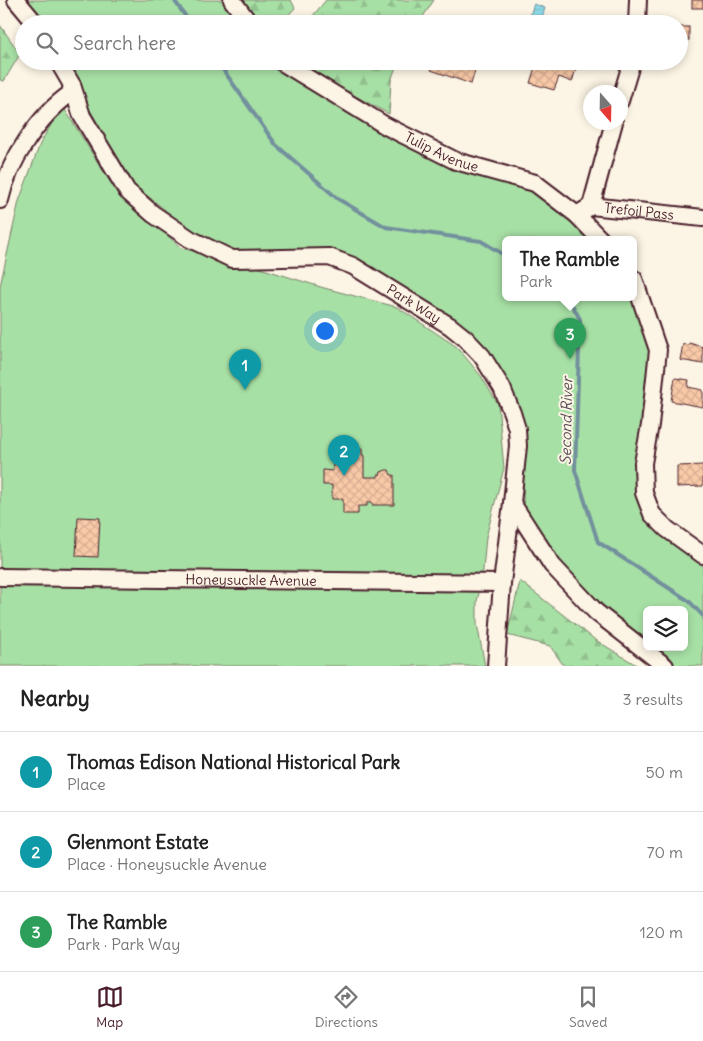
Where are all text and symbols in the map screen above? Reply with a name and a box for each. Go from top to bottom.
search box [15,15,688,70]
icon: search [33,29,61,57]
text: Search here [73,31,176,55]
north arrow [583,85,628,130]
street label: Tulip Avenue [402,128,481,176]
street label: Trefoil Pass [603,198,675,224]
popup [502,236,637,301]
text: The Ramble [519,247,620,271]
text: Park [519,271,552,291]
street label: Park Way [383,280,444,327]
your location [312,318,338,344]
pin: 3 [554,318,586,359]
pin: 1 [229,349,261,390]
water label: Second River [556,375,576,465]
pin: 2 [328,435,360,476]
street label: Honeysuckle Avenue [185,570,317,590]
map controls [643,606,688,651]
button: layers [643,606,688,651]
text: Nearby [20,685,90,712]
text: 3 results [623,689,683,709]
text: Thomas Edison National Historical Park [67,750,400,774]
text: 1 [33,762,39,782]
text: 50 m [645,762,683,782]
text: Place [67,774,106,794]
text: Glenmont Estate [67,830,209,854]
text: 2 [32,842,40,862]
text: 70 m [647,842,683,862]
text: Place · Honeysuckle Avenue [67,854,267,874]
text: The Ramble [67,910,167,934]
text: 3 [31,922,41,942]
text: 120 m [640,922,683,942]
text: Park · Park Way [67,934,180,954]
tab: Map [96,983,124,1031]
tab: Directions [315,983,378,1031]
tab: Saved [569,983,607,1031]

